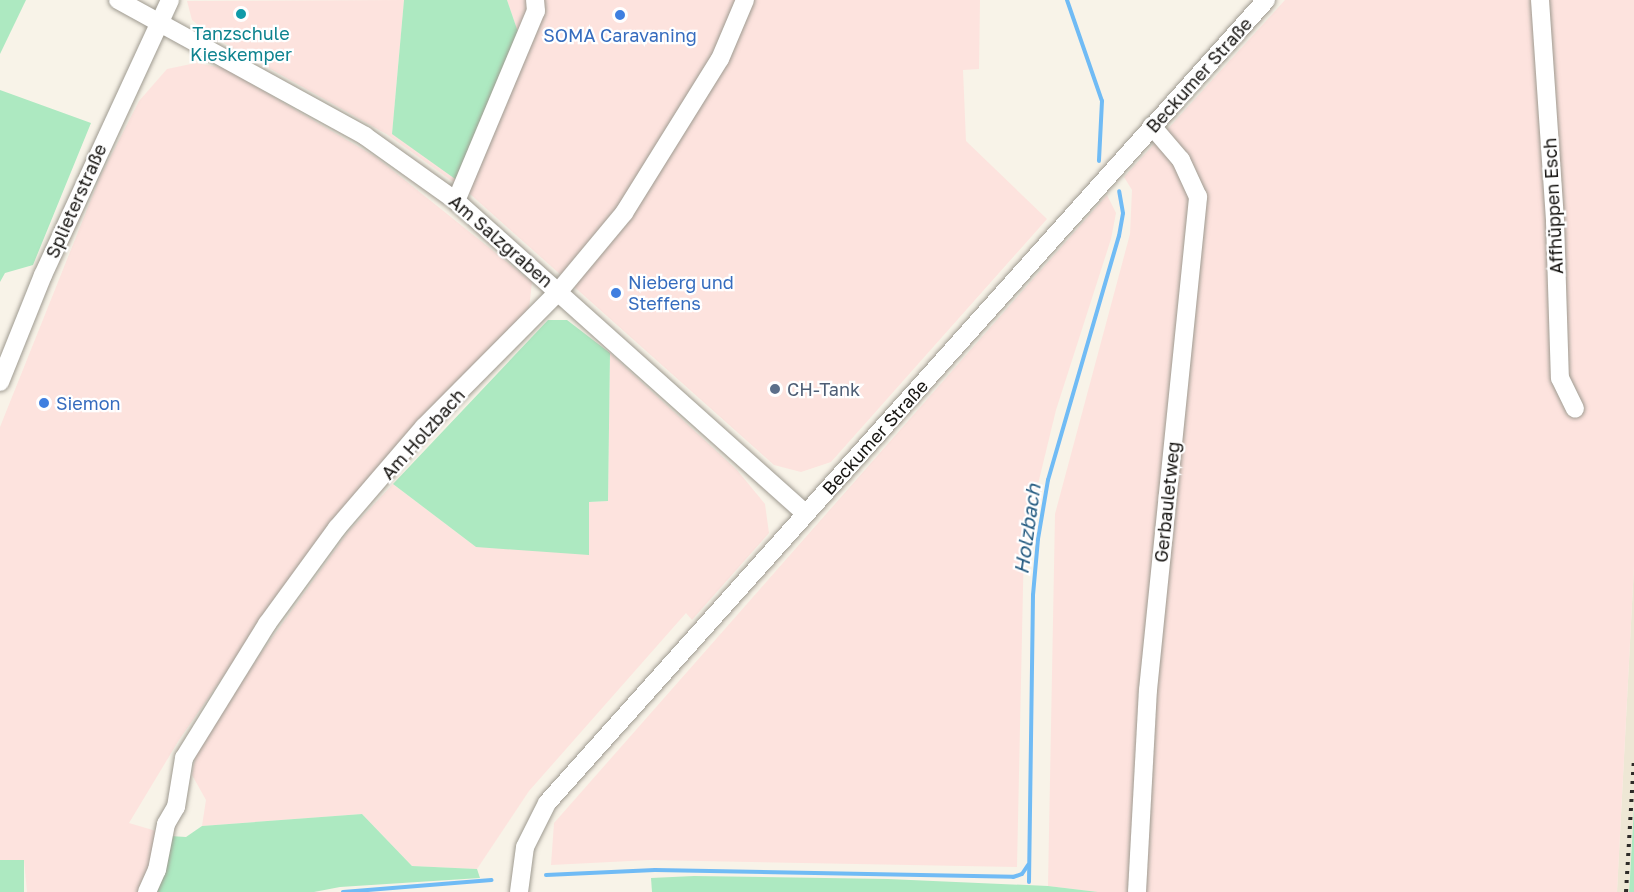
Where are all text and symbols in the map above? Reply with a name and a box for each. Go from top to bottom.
marker: Tanzschule Kieskemper [234,7,248,21]
marker: SOMA Caravaning [613,8,627,22]
street label: Beckumer Straße [1142,13,1256,137]
place label: Tanzschule Kieskemper [190,23,292,66]
place label: SOMA Caravaning [543,24,697,46]
street label: Affhüppen Esch [1539,137,1567,275]
street label: Splieterstraße [41,140,111,262]
street label: Am Salzgraben [445,190,557,292]
place label: Nieberg und Steffens [628,272,734,314]
marker: Nieberg und Steffens [609,286,623,300]
street label: Beckumer Straße [818,375,932,499]
place label: CH-Tank [787,378,860,400]
marker: CH-Tank [768,382,782,396]
street label: Am Holzbach [377,384,469,484]
place label: Siemon [56,392,121,414]
marker: Siemon [37,396,51,410]
street label: Gerbauletweg [1150,440,1184,564]
water label: Holzbach [1009,482,1045,576]

